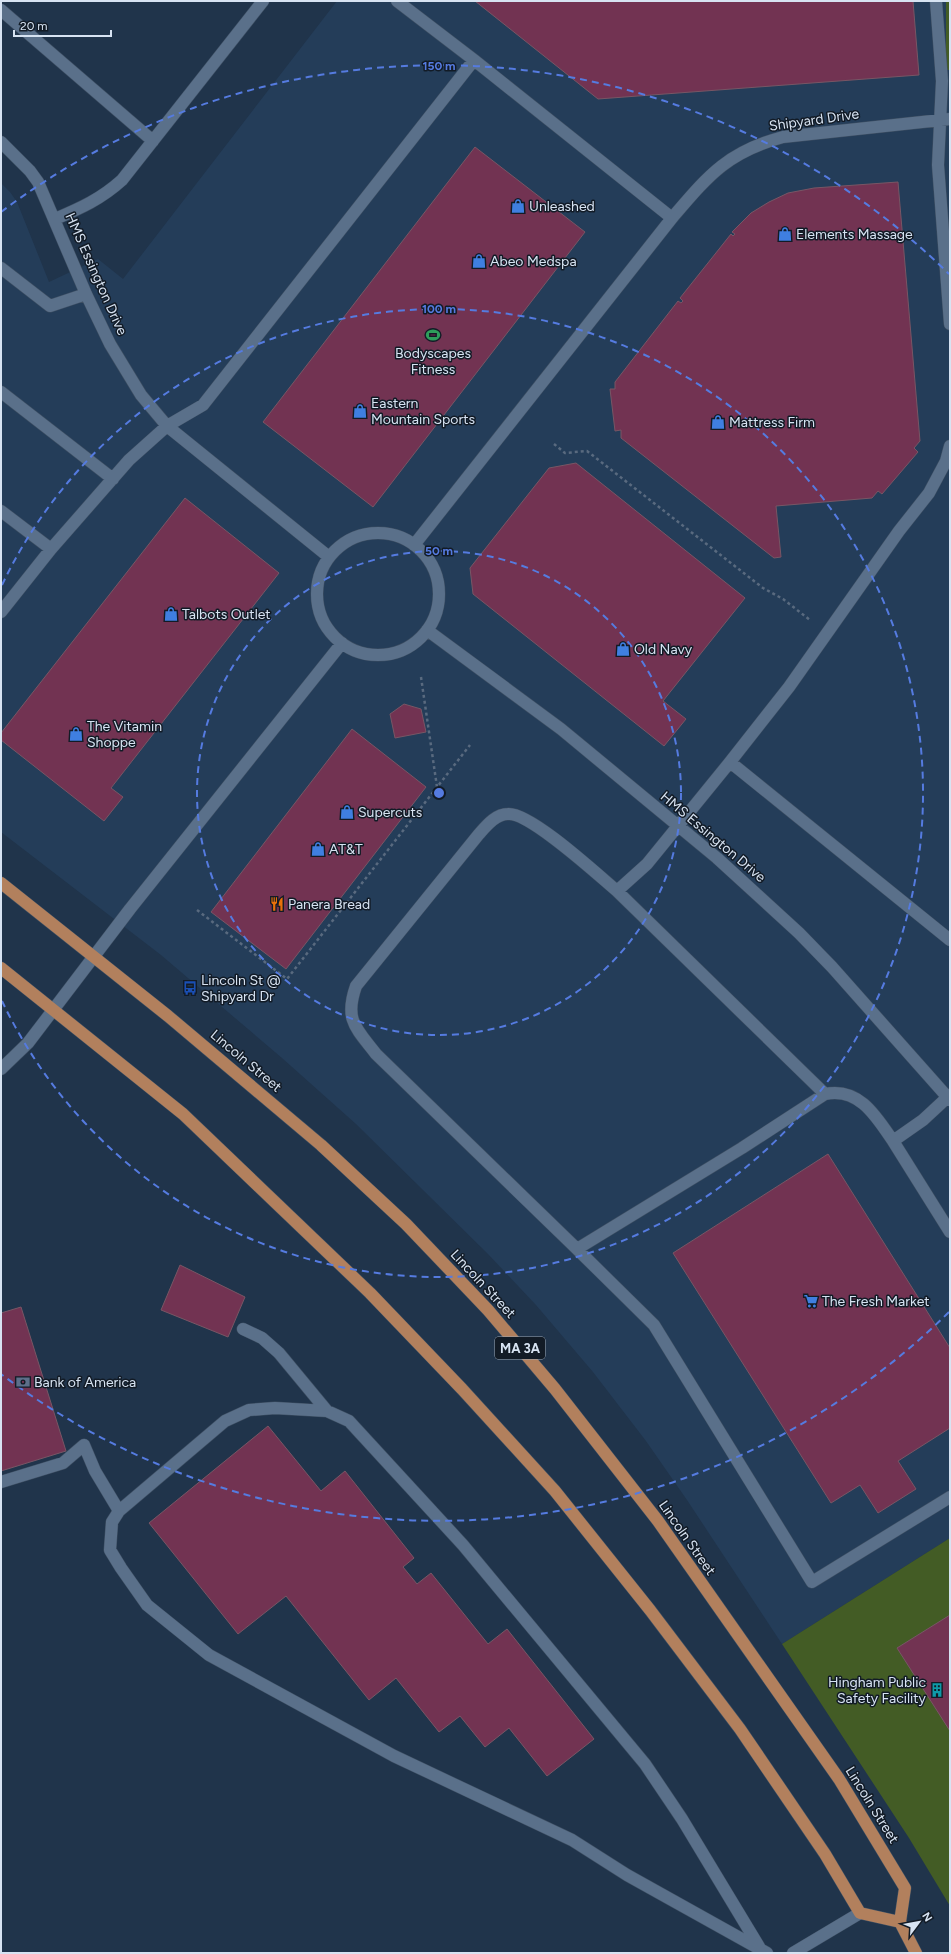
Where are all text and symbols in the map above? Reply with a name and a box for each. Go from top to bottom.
scale bar [14,12,111,38]
text: 20 m [20,19,48,33]
text: 150 m [422,59,456,73]
street label: Shipyard Drive [768,105,861,135]
shop icon: Unleashed [510,198,526,214]
place label: Unleashed [529,198,595,215]
street label: HMS Essington Drive [61,210,131,338]
shop icon: Elements Massage [777,226,793,242]
place label: Elements Massage [796,226,913,243]
shop icon: Abeo Medspa [471,253,487,269]
place label: Abeo Medspa [490,253,577,270]
text: 100 m [422,302,456,316]
sports icon: Bodyscapes Fitness [425,327,441,343]
place label: Bodyscapes Fitness [395,345,471,378]
place label: Eastern Mountain Sports [371,395,475,428]
shop icon: Eastern Mountain Sports [352,403,368,419]
shop icon: Mattress Firm [710,414,726,430]
place label: Mattress Firm [729,414,815,431]
text: 50 m [425,544,453,558]
shop icon: Talbots Outlet [163,606,179,622]
place label: Talbots Outlet [182,606,271,623]
shop icon: Old Navy [615,641,631,657]
place label: Old Navy [634,641,693,658]
place label: The Vitamin Shoppe [87,718,162,751]
shop icon: The Vitamin Shoppe [68,726,84,742]
centre of rings [432,786,446,800]
street label: HMS Essington Drive [657,788,769,886]
shop icon: Supercuts [339,804,355,820]
place label: Supercuts [358,804,422,821]
shop icon: AT&T [310,841,326,857]
place label: AT&T [329,841,363,858]
restaurant icon: Panera Bread [269,896,285,912]
place label: Panera Bread [288,896,370,913]
place label: Lincoln St @ Shipyard Dr [201,972,281,1005]
bus stop icon: Lincoln St @ Shipyard Dr [182,980,198,996]
street label: Lincoln Street [207,1026,285,1096]
street label: Lincoln Street [447,1246,519,1322]
supermarket icon: The Fresh Market [803,1293,819,1309]
place label: The Fresh Market [822,1293,930,1310]
road number: MA 3A [495,1337,545,1359]
bank icon: Bank of America [15,1374,31,1390]
place label: Bank of America [34,1374,136,1391]
street label: Lincoln Street [655,1497,719,1579]
place label: Hingham Public Safety Facility [828,1674,927,1707]
building icon: Hingham Public Safety Facility [929,1682,945,1698]
street label: Lincoln Street [842,1763,902,1847]
north arrow [899,1902,939,1942]
text: N [919,1910,935,1924]

